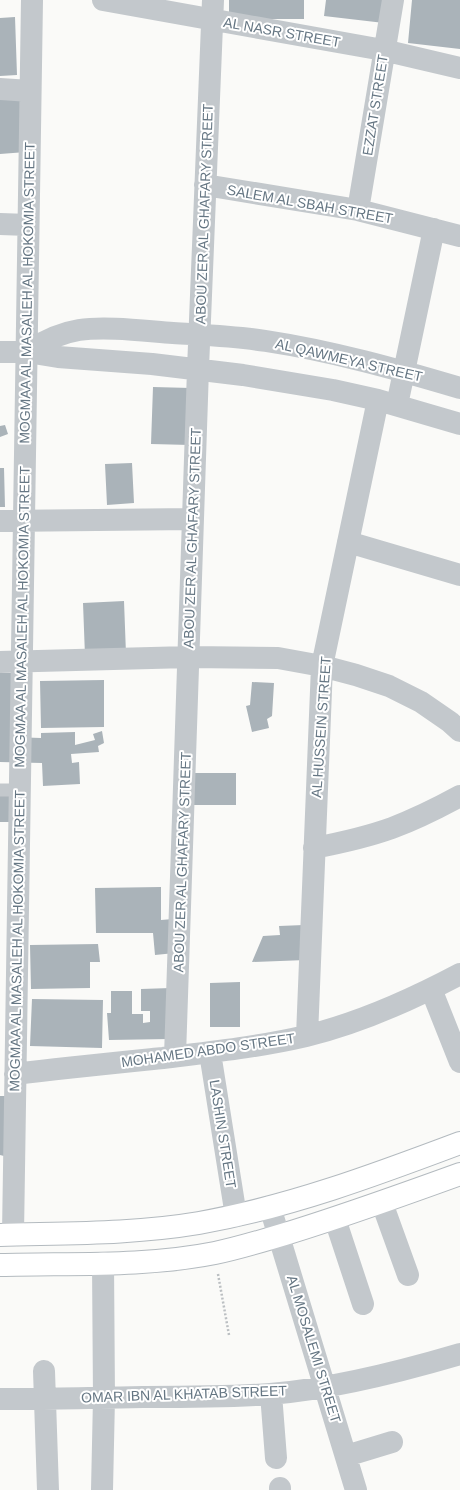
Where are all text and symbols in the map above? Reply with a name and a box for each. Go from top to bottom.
street label: AL NASR STREET [222,14,342,50]
street label: EZZAT STREET [359,53,391,157]
street label: ABOU ZER AL GHAFARY STREET [192,103,216,325]
street label: MOGMAA AL MASALEH AL HOKOMIA STREET [16,142,38,444]
street label: SALEM AL SBAH STREET [226,182,395,227]
street label: AL QAWMEYA STREET [274,335,425,385]
street label: ABOU ZER AL GHAFARY STREET [180,427,204,649]
street label: MOGMAA AL MASALEH AL HOKOMIA STREET [11,466,33,768]
street label: AL HUSSEIN STREET [308,655,334,798]
street label: ABOU ZER AL GHAFARY STREET [170,751,194,973]
street label: MOGMAA AL MASALEH AL HOKOMIA STREET [6,790,28,1092]
street label: MOHAMED ABDO STREET [120,1030,296,1070]
street label: LASHIN STREET [207,1079,240,1190]
street label: AL MOSALEMI STREET [284,1273,344,1425]
street label: OMAR IBN AL KHATAB STREET [81,1382,288,1406]

